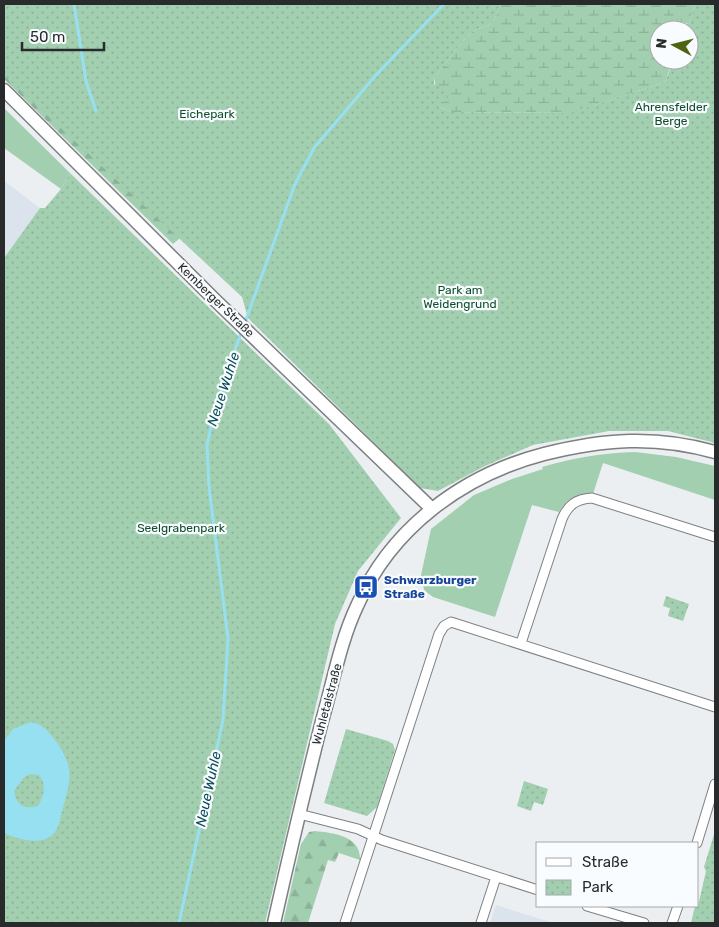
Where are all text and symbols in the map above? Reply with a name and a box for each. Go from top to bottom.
scale bar [22,20,105,52]
north arrow [649,20,699,70]
text: 50 m [30,28,65,46]
text: N [653,37,671,50]
park label: Ahrensfelder Berge [635,100,708,128]
park label: Eichepark [179,107,235,121]
street label: Kemberger Straße [175,260,257,340]
park label: Park am Weidengrund [423,283,497,311]
water label: Neue Wuhle [204,350,243,428]
park label: Seelgrabenpark [137,521,226,535]
place label: Schwarzburger Straße [384,573,477,601]
bus stop icon: Schwarzburger Straße [353,574,379,600]
street label: Wuhletalstraße [309,662,345,746]
water label: Neue Wuhle [192,750,225,828]
legend [536,842,699,907]
text: Straße [582,853,628,871]
text: Park [582,878,613,896]

